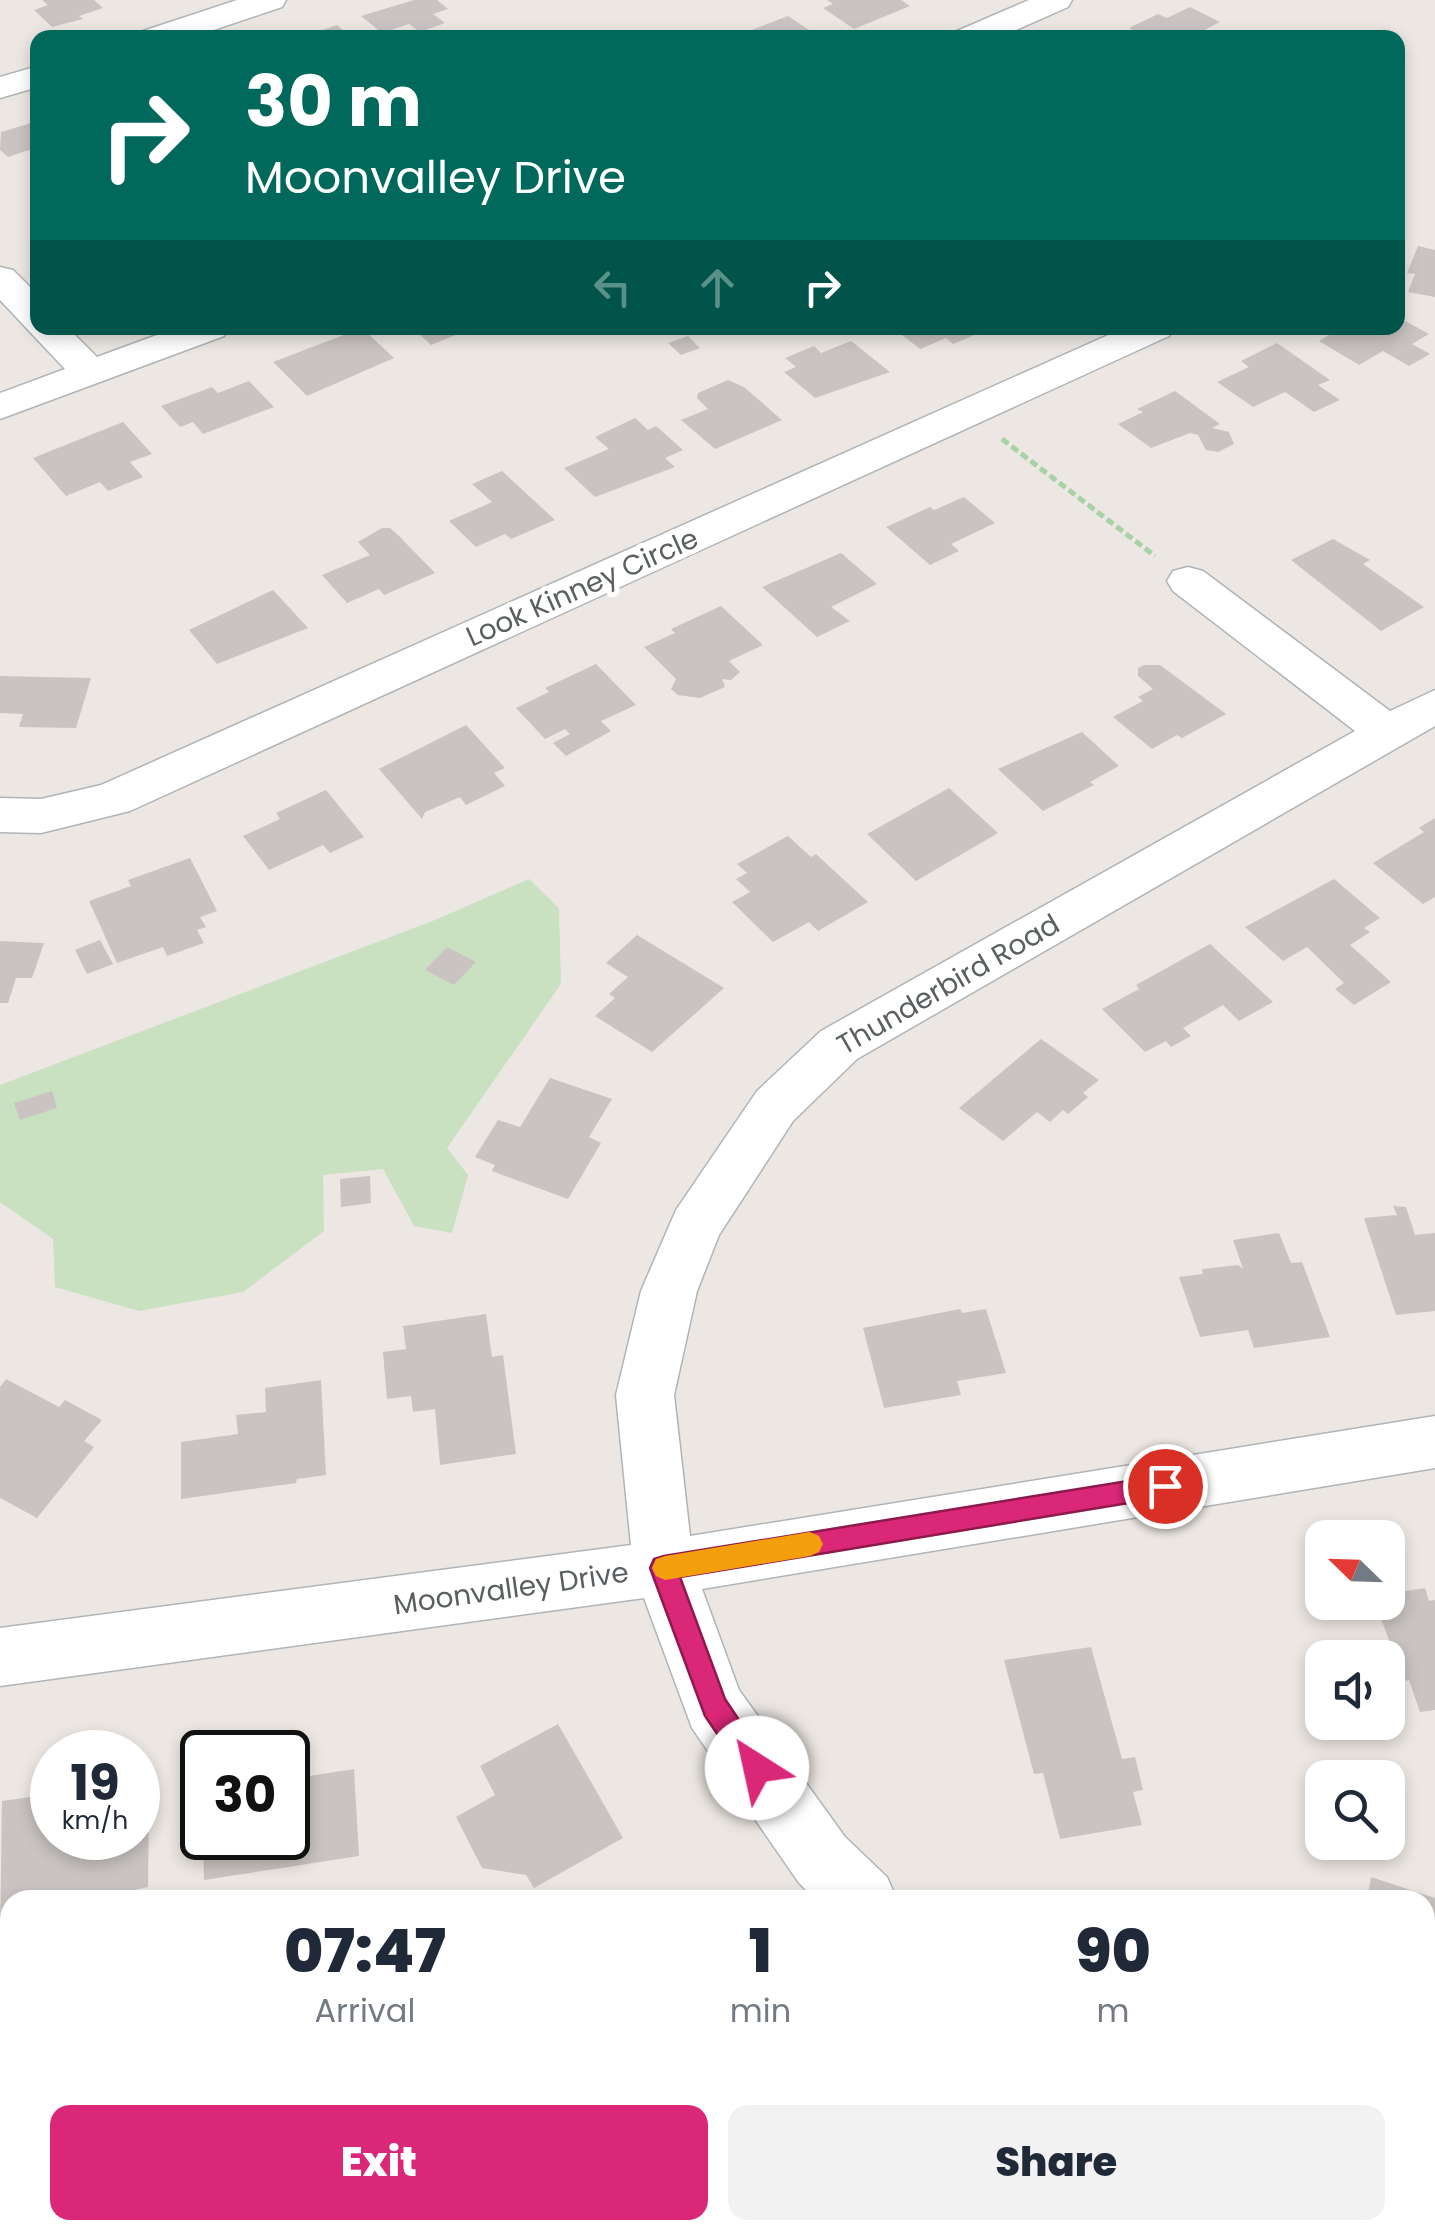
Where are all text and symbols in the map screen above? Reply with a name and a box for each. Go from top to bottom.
text: 30 m [245,52,422,151]
icon: right [80,70,210,200]
text: Moonvalley Drive [245,146,626,209]
icon: left [585,260,640,315]
icon: ahead [690,260,745,315]
icon: right [795,260,850,315]
street label: Look Kinney Circle [460,519,704,656]
street label: Thunderbird Road [830,905,1067,1064]
pin [1123,1444,1208,1529]
icon: arrive [1138,1459,1193,1514]
north arrow [1305,1520,1405,1620]
map controls [1305,1520,1405,1860]
street label: Moonvalley Drive [391,1553,631,1624]
button: sound [1305,1640,1405,1740]
position arrow [705,1716,809,1820]
speed limit sign: 30 [180,1730,310,1860]
text: 19 [70,1747,120,1818]
button: search [1305,1760,1405,1860]
text: km/h [62,1803,128,1838]
text: 07:47 [284,1909,446,1993]
text: 1 [749,1909,772,1993]
text: 90 [1075,1909,1151,1993]
text: Arrival [315,1988,415,2033]
text: min [730,1988,791,2033]
text: m [1097,1988,1130,2033]
button: Exit [50,2105,708,2220]
button: Share [728,2105,1385,2220]

